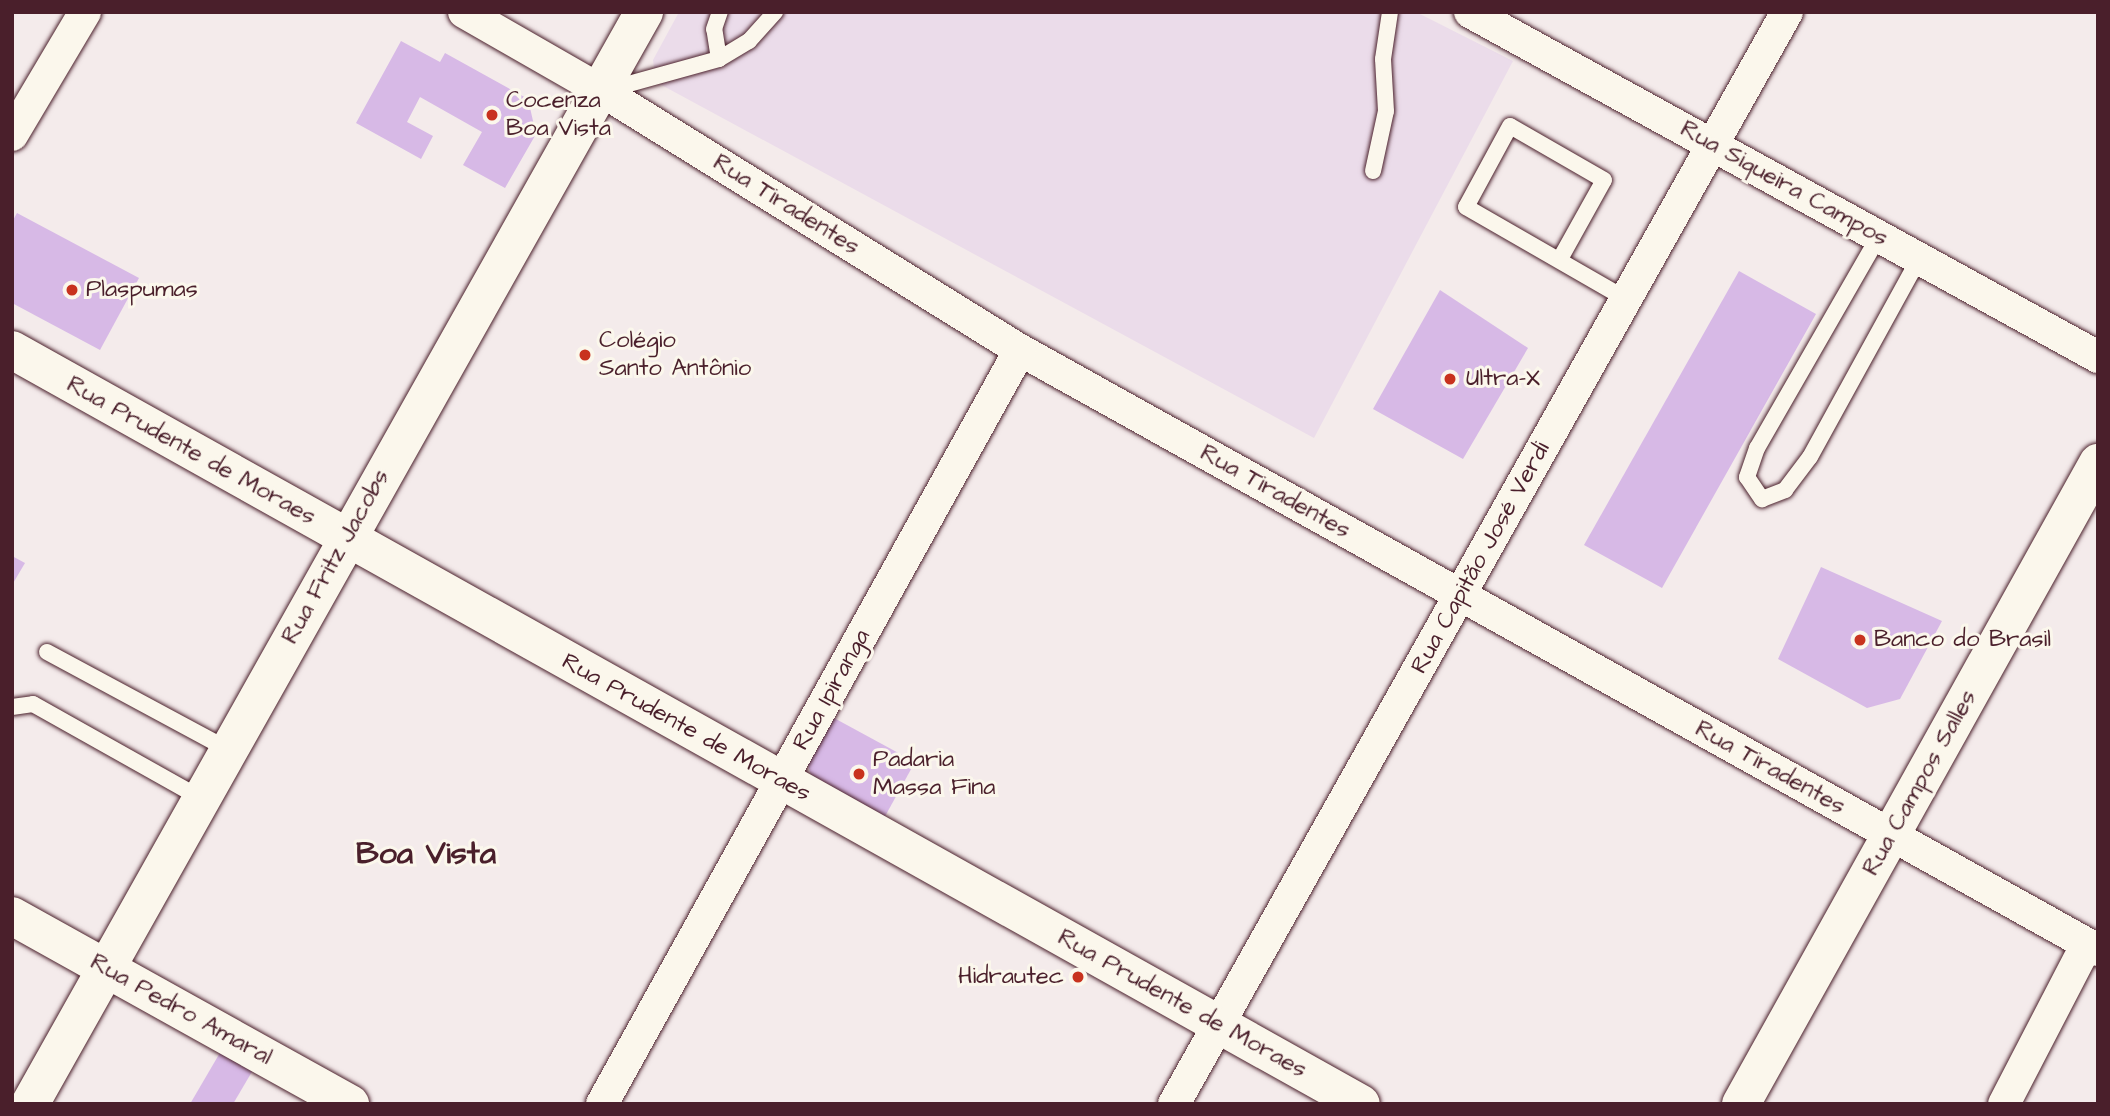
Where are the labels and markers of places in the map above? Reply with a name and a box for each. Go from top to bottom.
place label: Cocenza Boa Vista [506,87,611,143]
marker: Cocenza Boa Vista [484,107,500,123]
place label: Plaspumas [86,276,198,304]
marker: Plaspumas [64,282,80,298]
place label: Colégio Santo Antônio [599,327,751,383]
marker: Colégio Santo Antônio [577,347,593,363]
place label: Ultra-X [1466,365,1540,393]
marker: Ultra-X [1440,369,1460,389]
place label: Banco do Brasil [1874,626,2051,654]
marker: Banco do Brasil [1852,632,1868,648]
place label: Padaria Massa Fina [873,746,995,802]
marker: Padaria Massa Fina [851,766,867,782]
place label: Hidrautec [958,963,1064,991]
marker: Hidrautec [1070,969,1086,985]

